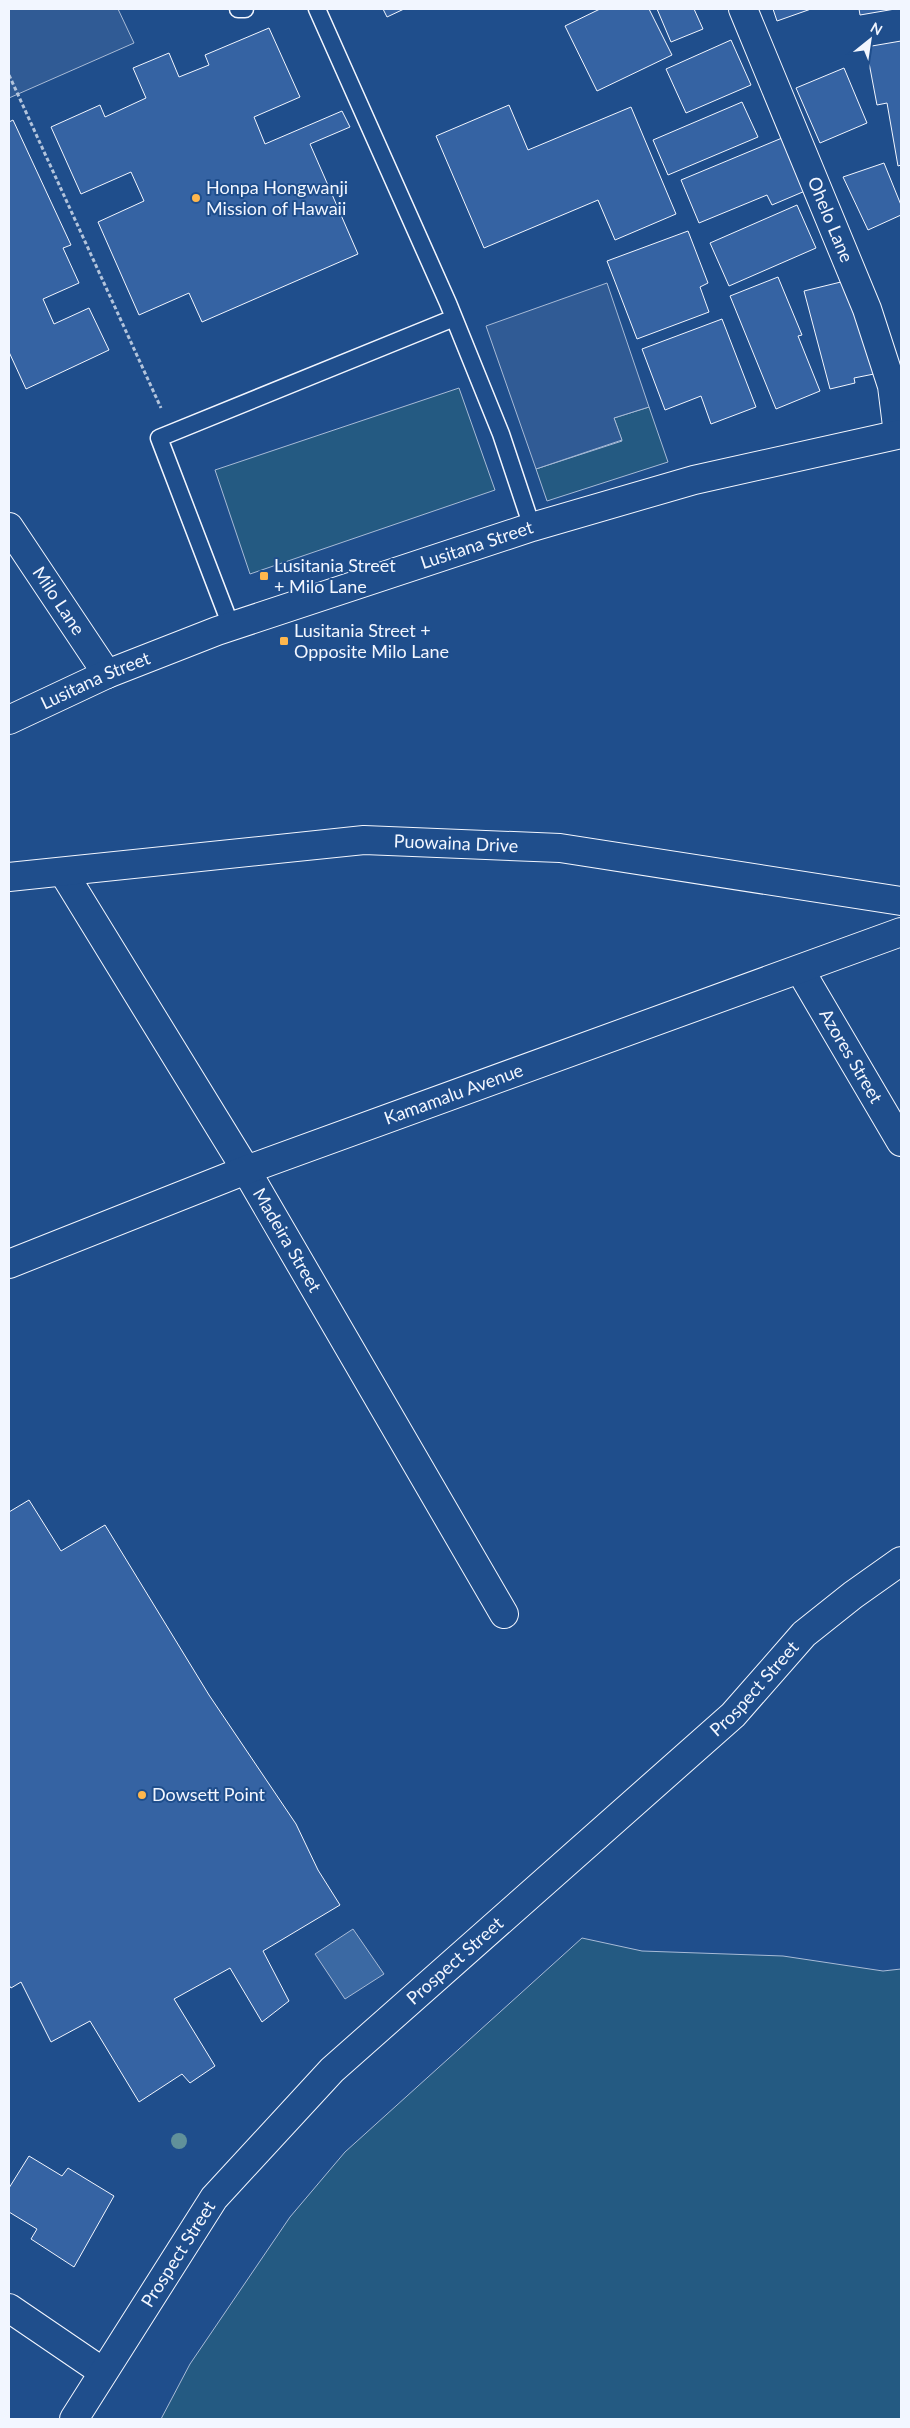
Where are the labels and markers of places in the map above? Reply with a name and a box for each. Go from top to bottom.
place label: Honpa Hongwanji Mission of Hawaii [206,176,348,219]
marker: Honpa Hongwanji Mission of Hawaii [190,192,202,204]
place label: Lusitania Street + Milo Lane [274,554,396,597]
marker: Lusitania Street + Milo Lane [258,570,270,582]
place label: Lusitania Street + Opposite Milo Lane [294,619,449,662]
marker: Lusitania Street + Opposite Milo Lane [278,635,290,647]
place label: Dowsett Point [152,1783,266,1805]
marker: Dowsett Point [136,1789,148,1801]

